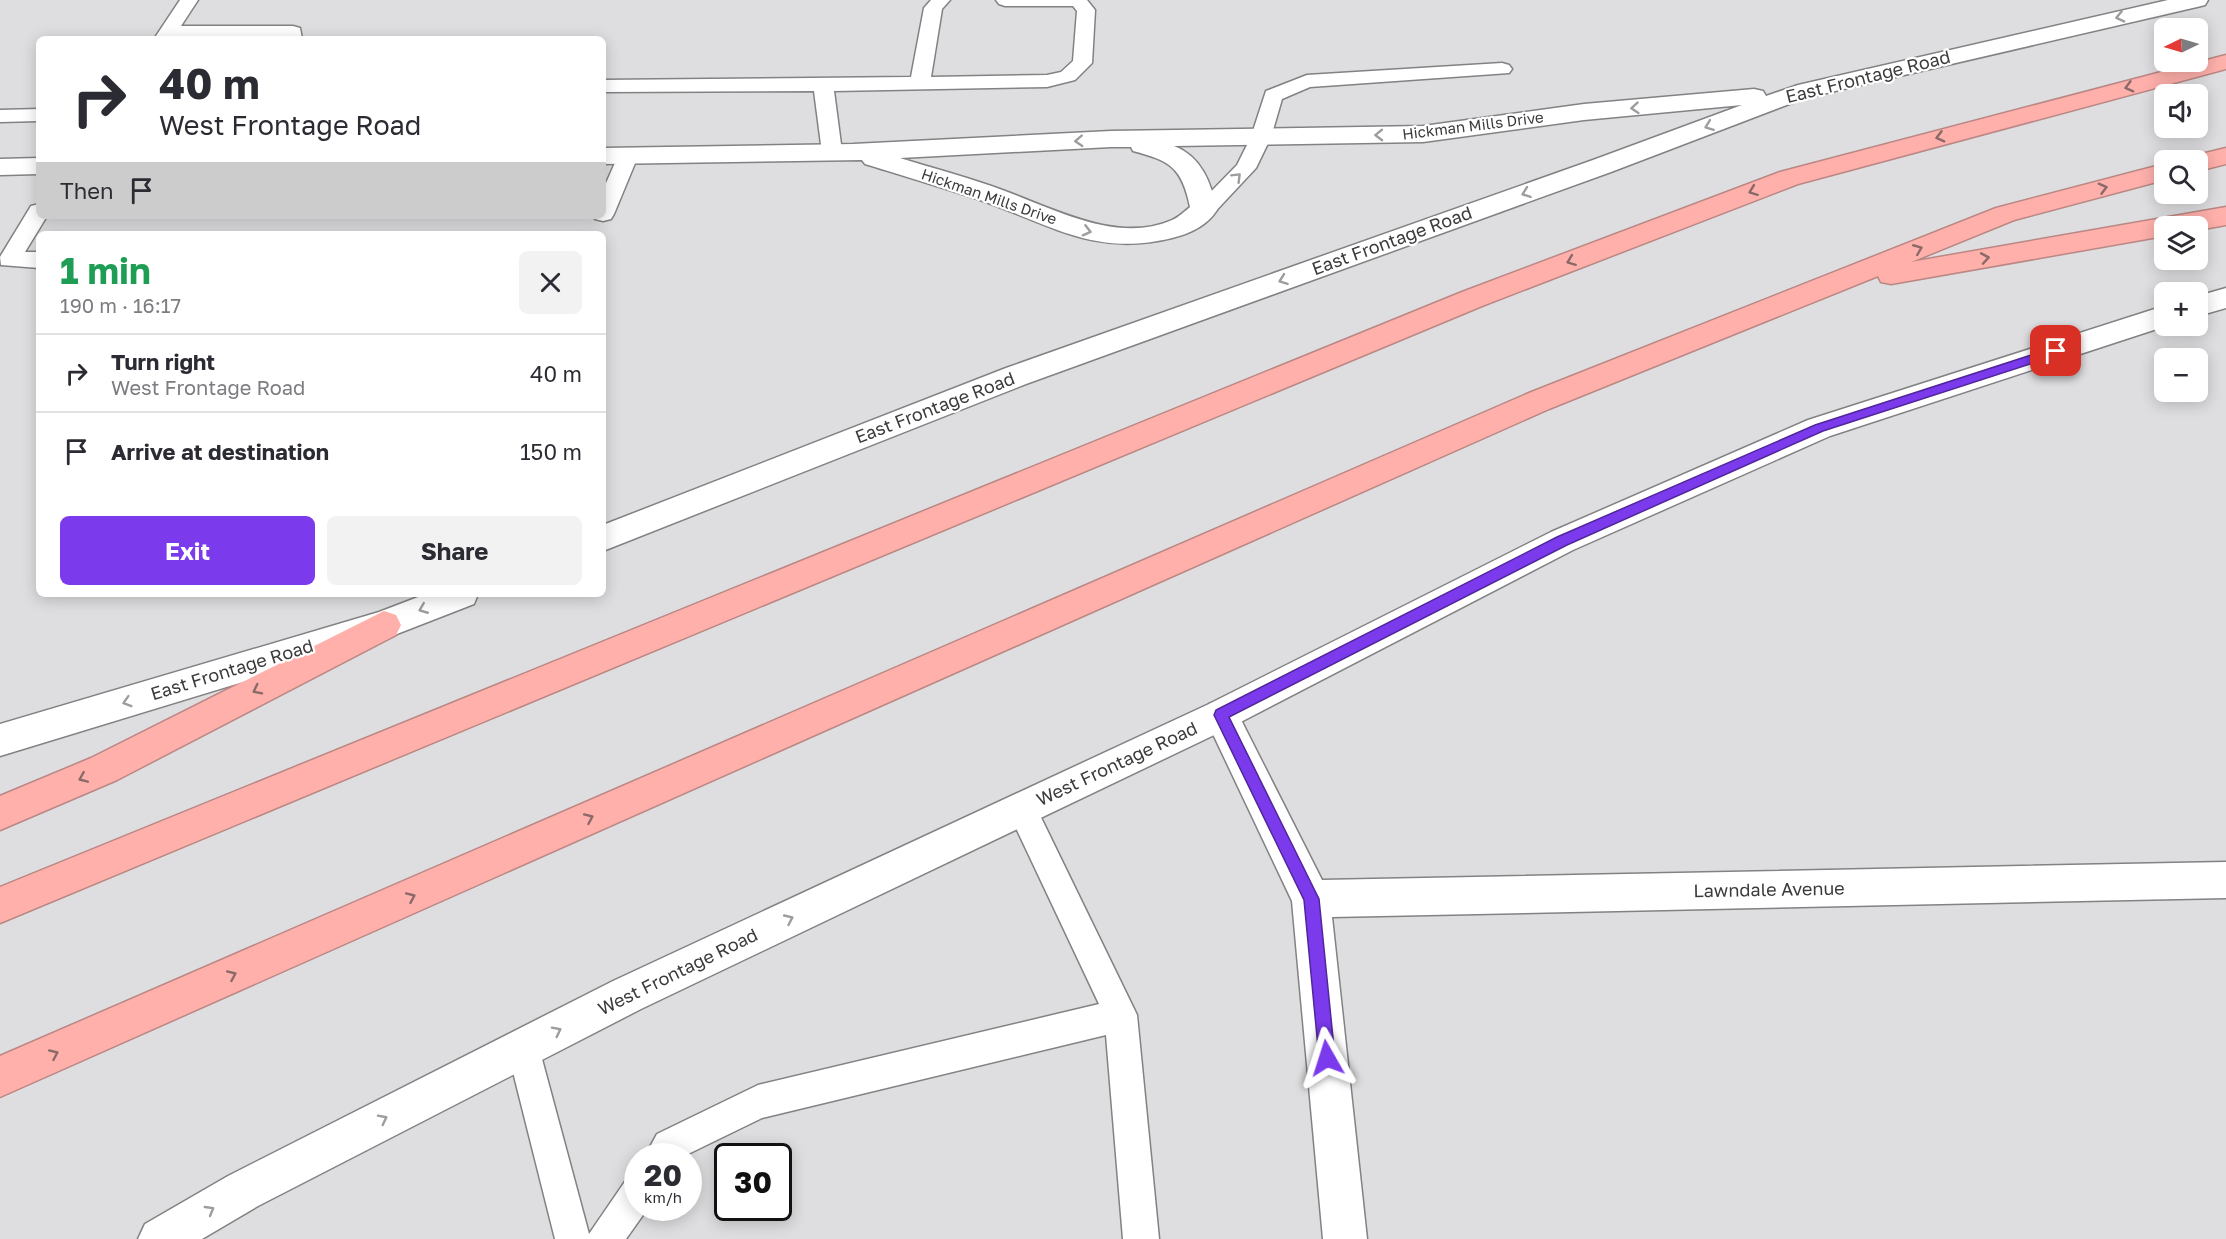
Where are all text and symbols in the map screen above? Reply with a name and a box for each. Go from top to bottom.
one-way arrow [2115,10,2125,23]
north arrow [2154,18,2208,72]
map controls [2154,18,2208,402]
street label: East Frontage Road [1783,45,1952,107]
text: 40 m [159,58,260,108]
icon: right [60,60,138,138]
one-way arrow [2124,80,2135,92]
button: sound [2154,84,2208,138]
one-way arrow [1631,101,1640,114]
street label: Hickman Mills Drive [1401,107,1545,143]
text: West Frontage Road [159,109,421,141]
one-way arrow [1704,119,1715,131]
one-way arrow [1375,129,1384,141]
one-way arrow [1935,130,1946,142]
one-way arrow [1075,134,1084,147]
button: search [2154,150,2208,204]
street label: Hickman Mills Drive [919,164,1060,228]
one-way arrow [1230,173,1241,184]
icon: arrive [125,174,158,207]
text: Then [60,177,113,204]
one-way arrow [2098,183,2108,196]
one-way arrow [1748,184,1759,196]
one-way arrow [1521,186,1532,199]
street label: East Frontage Road [1309,201,1475,279]
button: layers [2154,216,2208,270]
one-way arrow [1082,223,1092,236]
one-way arrow [1911,244,1922,256]
text: 1 min [60,249,151,292]
button: close [519,251,582,314]
one-way arrow [1980,252,1990,265]
one-way arrow [1566,254,1577,266]
one-way arrow [1278,273,1289,286]
button: + [2154,282,2208,336]
text: 190 m · 16:17 [60,293,181,317]
pin [2030,325,2081,376]
icon: arrive [2039,334,2072,367]
text: Turn right [111,348,215,375]
button: − [2154,348,2208,402]
icon: right [60,357,93,390]
text: 40 m [530,360,582,387]
street label: East Frontage Road [852,367,1017,448]
text: West Frontage Road [111,375,305,399]
icon: arrive [60,435,93,468]
text: Arrive at destination [111,438,329,465]
text: 150 m [520,438,582,465]
button: Exit [60,516,315,585]
button: Share [327,516,582,585]
one-way arrow [418,602,429,615]
street label: East Frontage Road [148,634,316,704]
one-way arrow [253,683,263,694]
one-way arrow [122,695,133,707]
street label: West Frontage Road [1033,716,1201,810]
one-way arrow [78,771,89,783]
one-way arrow [583,814,594,826]
street label: Lawndale Avenue [1693,877,1845,901]
one-way arrow [404,892,415,904]
one-way arrow [783,914,794,926]
street label: West Frontage Road [594,923,761,1019]
one-way arrow [226,971,237,983]
position arrow [1295,1026,1359,1090]
one-way arrow [551,1027,561,1038]
one-way arrow [47,1049,58,1061]
one-way arrow [377,1115,388,1127]
speed limit sign: 30 [714,1143,792,1221]
text: 20 [644,1157,682,1193]
text: km/h [644,1188,682,1206]
one-way arrow [204,1205,214,1217]

